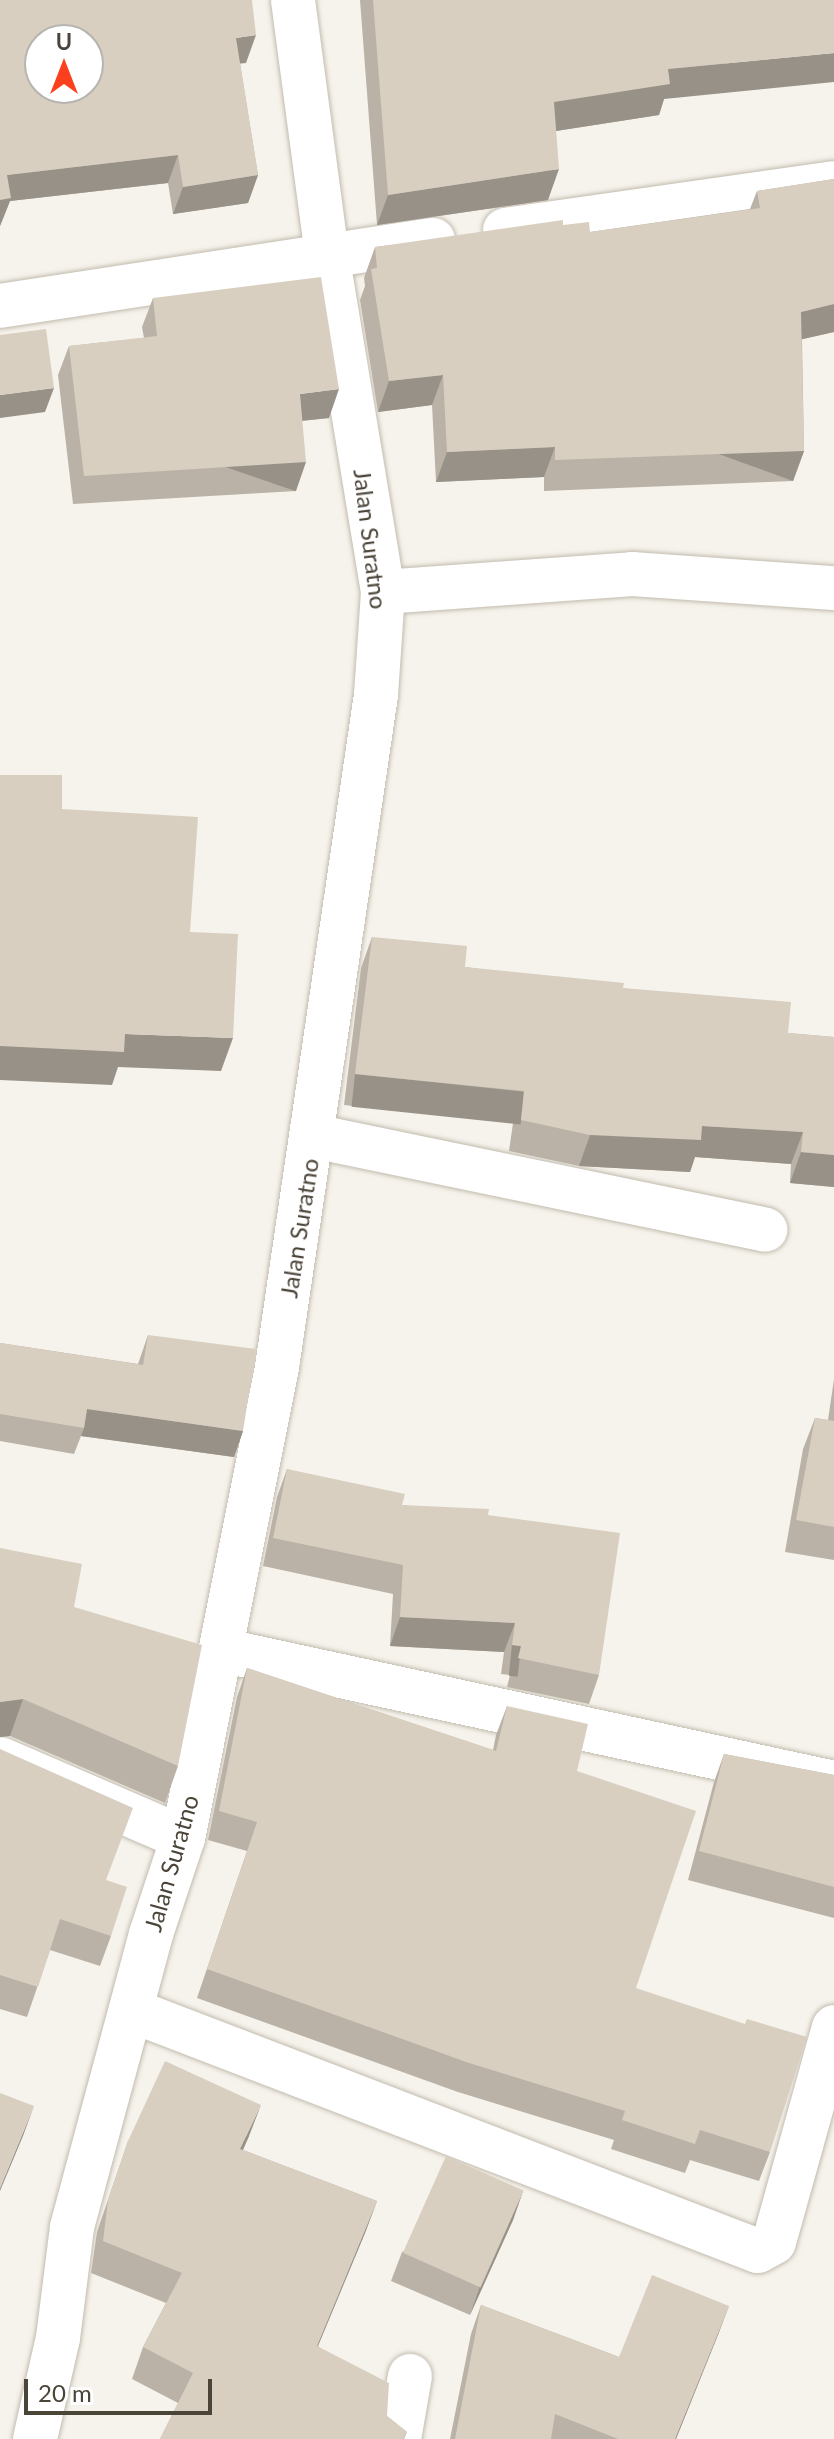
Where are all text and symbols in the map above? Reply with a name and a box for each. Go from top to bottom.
north arrow [24,24,104,104]
text: U [56,28,72,55]
street label: Jalan Suratno [348,467,394,611]
street label: Jalan Suratno [274,1156,324,1300]
street label: Jalan Suratno [138,1791,204,1935]
scale bar [28,2363,216,2413]
text: 20 m [38,2378,92,2407]

